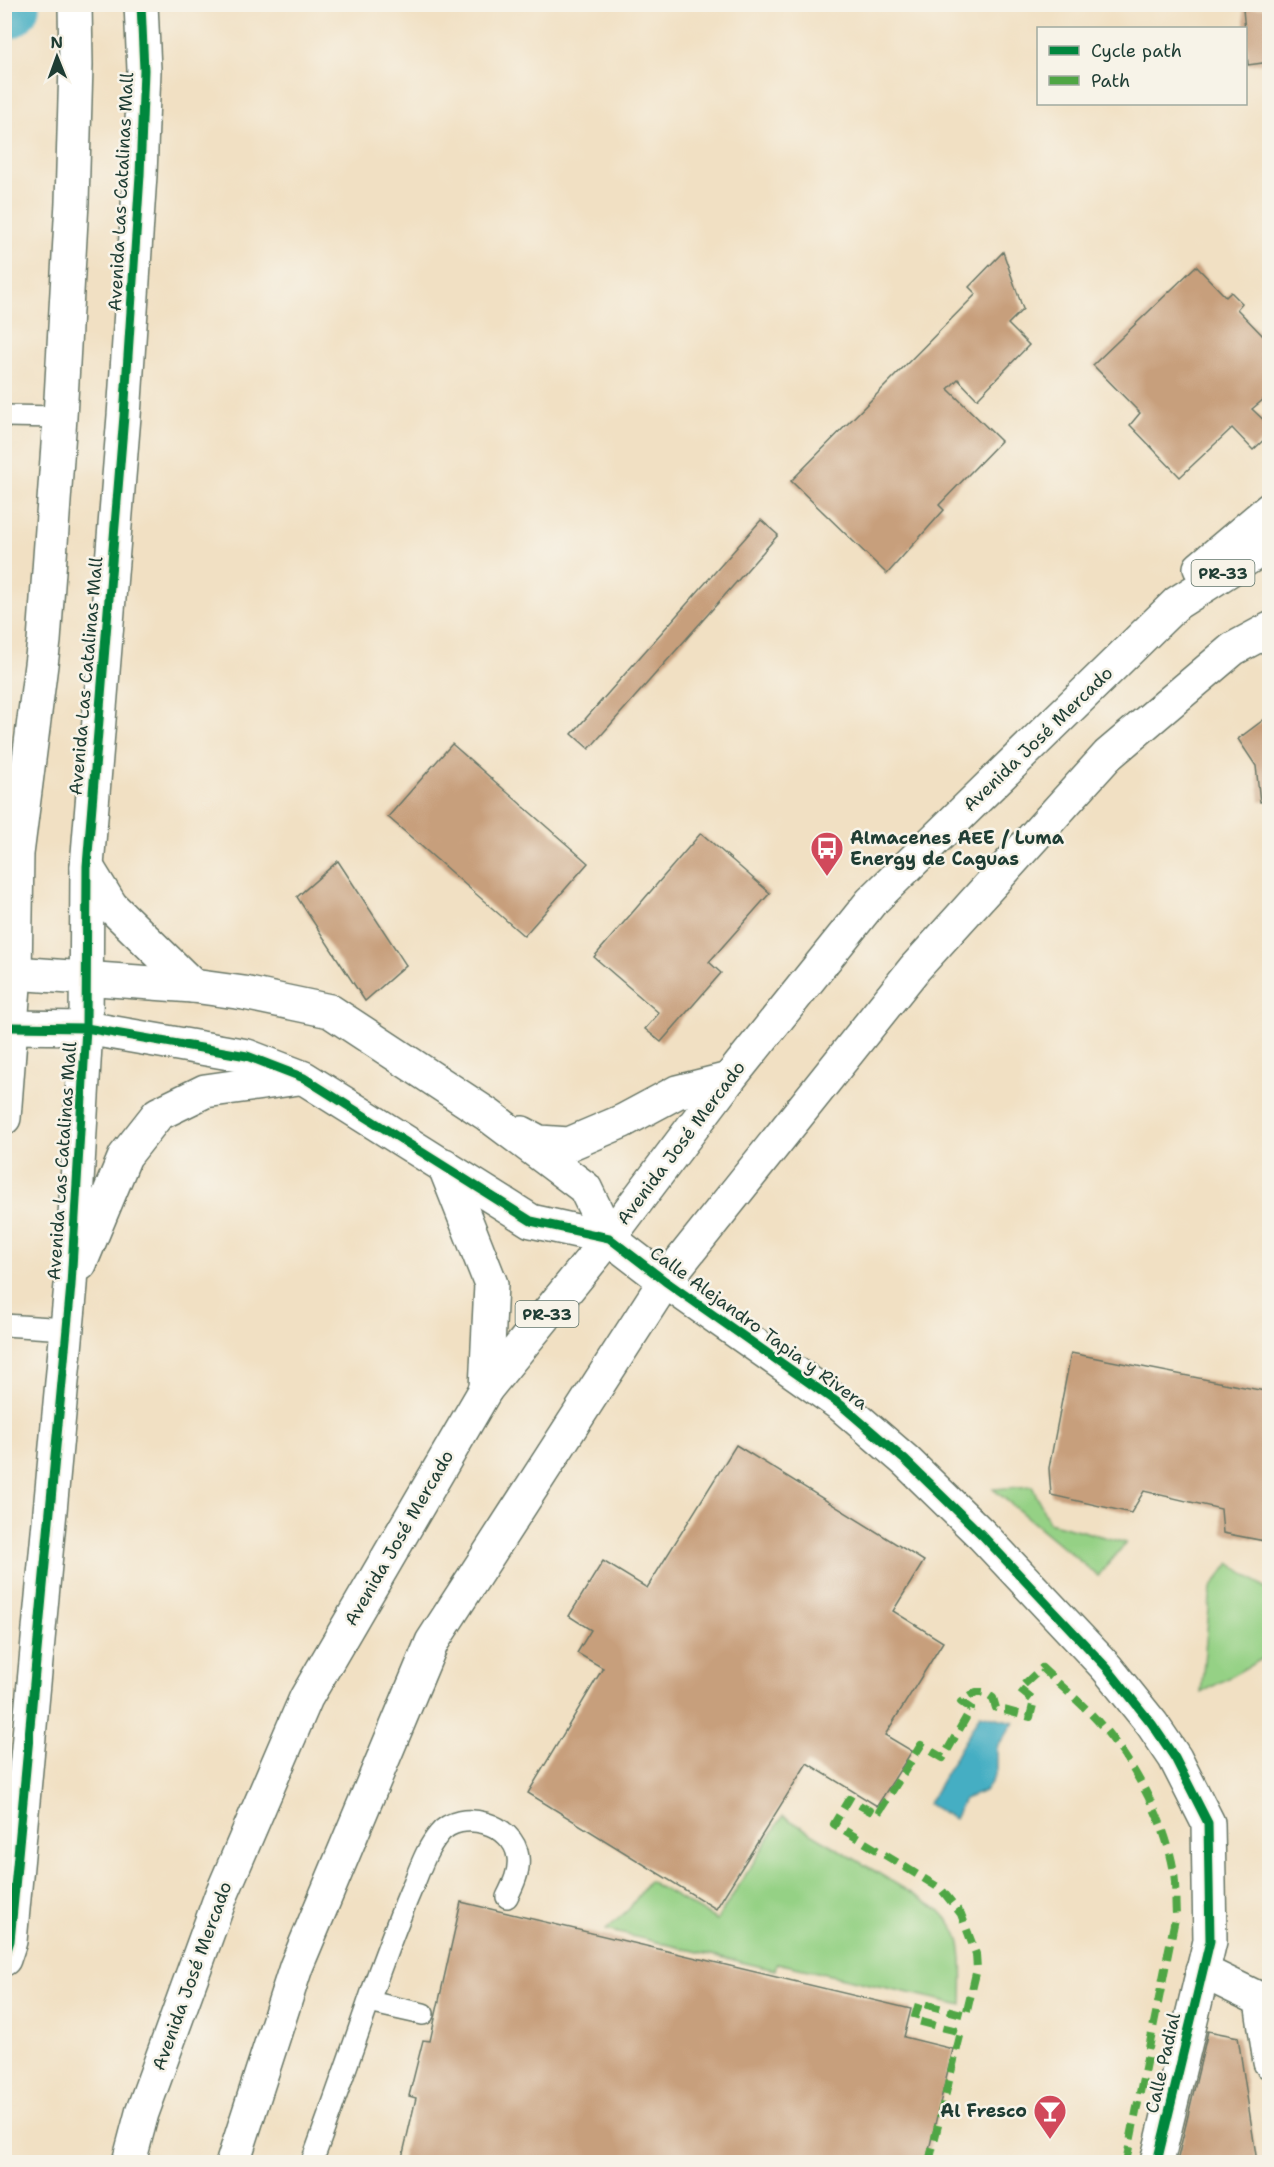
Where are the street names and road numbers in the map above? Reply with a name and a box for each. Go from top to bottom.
street label: Avenida Las Catalinas Mall [103,71,139,312]
street label: Avenida Las Catalinas Mall [64,555,108,796]
road number: PR-33 [1192,560,1254,586]
street label: Avenida José Mercado [958,661,1118,817]
street label: Avenida Las Catalinas Mall [42,1040,82,1281]
street label: Avenida José Mercado [611,1056,751,1230]
street label: Calle Alejandro Tapia y Rivera [645,1241,873,1415]
road number: PR-33 [516,1301,578,1327]
street label: Avenida José Mercado [339,1446,459,1630]
street label: Avenida José Mercado [147,1878,237,2074]
street label: Calle Padial [1140,2010,1186,2115]

